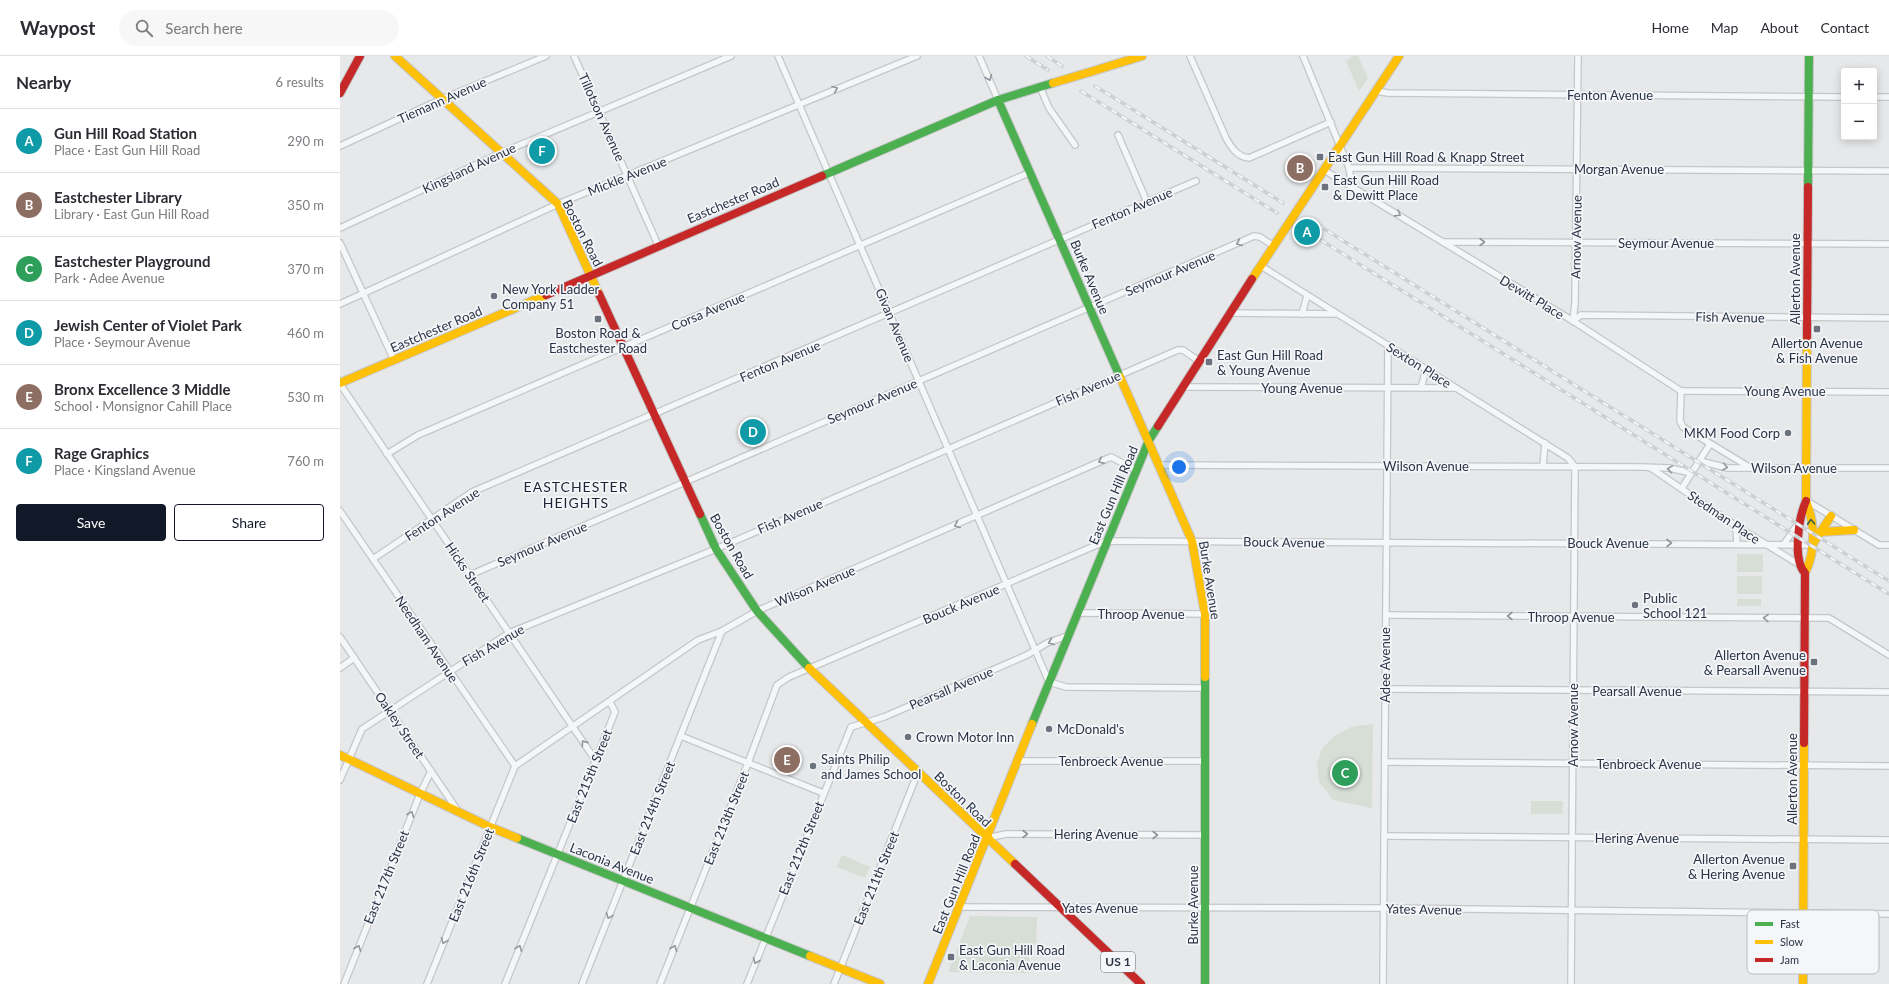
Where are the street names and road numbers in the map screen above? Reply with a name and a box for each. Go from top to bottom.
street label: Tillotson Avenue [575,70,629,164]
street label: Tiemann Avenue [395,73,489,127]
street label: Fenton Avenue [1567,87,1653,103]
street label: Kingsland Avenue [420,139,518,197]
street label: Mickle Avenue [585,153,669,199]
street label: Morgan Avenue [1574,161,1664,177]
street label: Eastchester Road [685,173,781,227]
street label: Fenton Avenue [1089,184,1175,232]
street label: Arnow Avenue [1567,195,1585,279]
street label: Boston Road [559,197,607,269]
street label: Allerton Avenue [1787,233,1803,325]
street label: Seymour Avenue [1618,235,1714,251]
street label: Burke Avenue [1067,237,1113,317]
street label: Seymour Avenue [1123,247,1217,299]
street label: Dewitt Place [1497,272,1567,323]
street label: Givan Avenue [872,286,918,365]
street label: Corsa Avenue [669,288,747,334]
street label: Eastchester Road [388,302,484,356]
street label: Fish Avenue [1695,308,1765,326]
street label: Fenton Avenue [737,337,823,385]
street label: Sexton Place [1384,339,1454,391]
street label: Fish Avenue [1053,367,1123,409]
street label: Seymour Avenue [825,375,919,427]
street label: Young Avenue [1261,380,1343,396]
street label: Young Avenue [1744,383,1826,399]
street label: East Gun Hill Road [1085,443,1141,547]
street label: Wilson Avenue [1383,458,1469,474]
street label: Wilson Avenue [1751,460,1837,476]
street label: Fenton Avenue [402,484,483,544]
street label: Stedman Place [1685,487,1763,547]
street label: Fish Avenue [755,495,825,537]
street label: Boston Road [707,511,757,581]
street label: Seymour Avenue [495,518,589,570]
street label: Bouck Avenue [1243,533,1325,551]
street label: Bouck Avenue [1567,535,1649,551]
street label: Hicks Street [442,539,494,605]
street label: Burke Avenue [1196,540,1224,621]
street label: Wilson Avenue [772,562,858,610]
street label: Bouck Avenue [920,581,1002,627]
street label: Needham Avenue [392,593,462,685]
street label: Throop Avenue [1097,606,1185,622]
street label: Throop Avenue [1527,609,1615,625]
street label: Fish Avenue [459,621,527,669]
street label: Adee Avenue [1377,627,1393,703]
street label: Pearsall Avenue [907,663,996,713]
street label: Arnow Avenue [1565,683,1581,767]
street label: Pearsall Avenue [1592,683,1682,699]
street label: Oakley Street [372,689,428,762]
street label: East 215th Street [563,727,615,825]
street label: Allerton Avenue [1784,733,1800,825]
street label: Tenbroeck Avenue [1059,753,1164,769]
street label: Tenbroeck Avenue [1597,756,1702,772]
street label: East 214th Street [626,759,678,857]
street label: Boston Road [931,768,995,830]
street label: East 213th Street [700,769,752,867]
street label: East 212th Street [775,799,827,897]
street label: East 216th Street [445,826,497,924]
street label: Hering Avenue [1054,826,1138,842]
street label: East 217th Street [360,828,412,926]
street label: East 211th Street [850,829,902,927]
street label: Hering Avenue [1595,830,1679,846]
street label: East Gun Hill Road [929,832,983,936]
street label: Laconia Avenue [568,839,657,887]
street label: Burke Avenue [1185,865,1201,945]
street label: Yates Avenue [1062,900,1138,916]
street label: Yates Avenue [1386,900,1462,918]
road number: US 1 [1101,952,1135,972]

